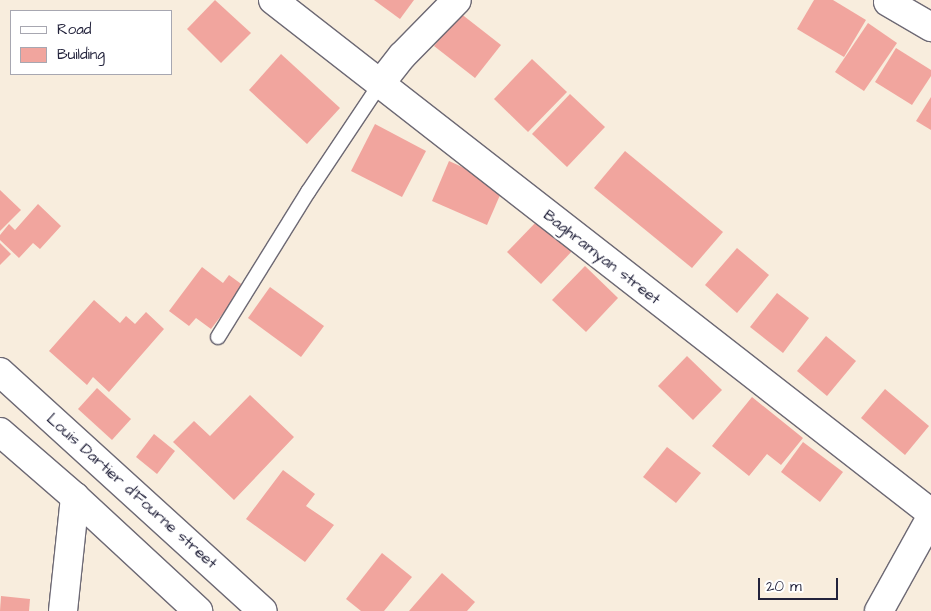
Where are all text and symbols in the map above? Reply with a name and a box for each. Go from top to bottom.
legend [10,10,172,75]
text: Road [57,19,91,40]
text: Building [57,44,105,65]
street label: Baghramyan street [540,205,664,309]
street label: Louis Dartier d'Fourne street [43,409,221,573]
scale bar [761,568,841,600]
text: 20 m [766,576,802,597]

